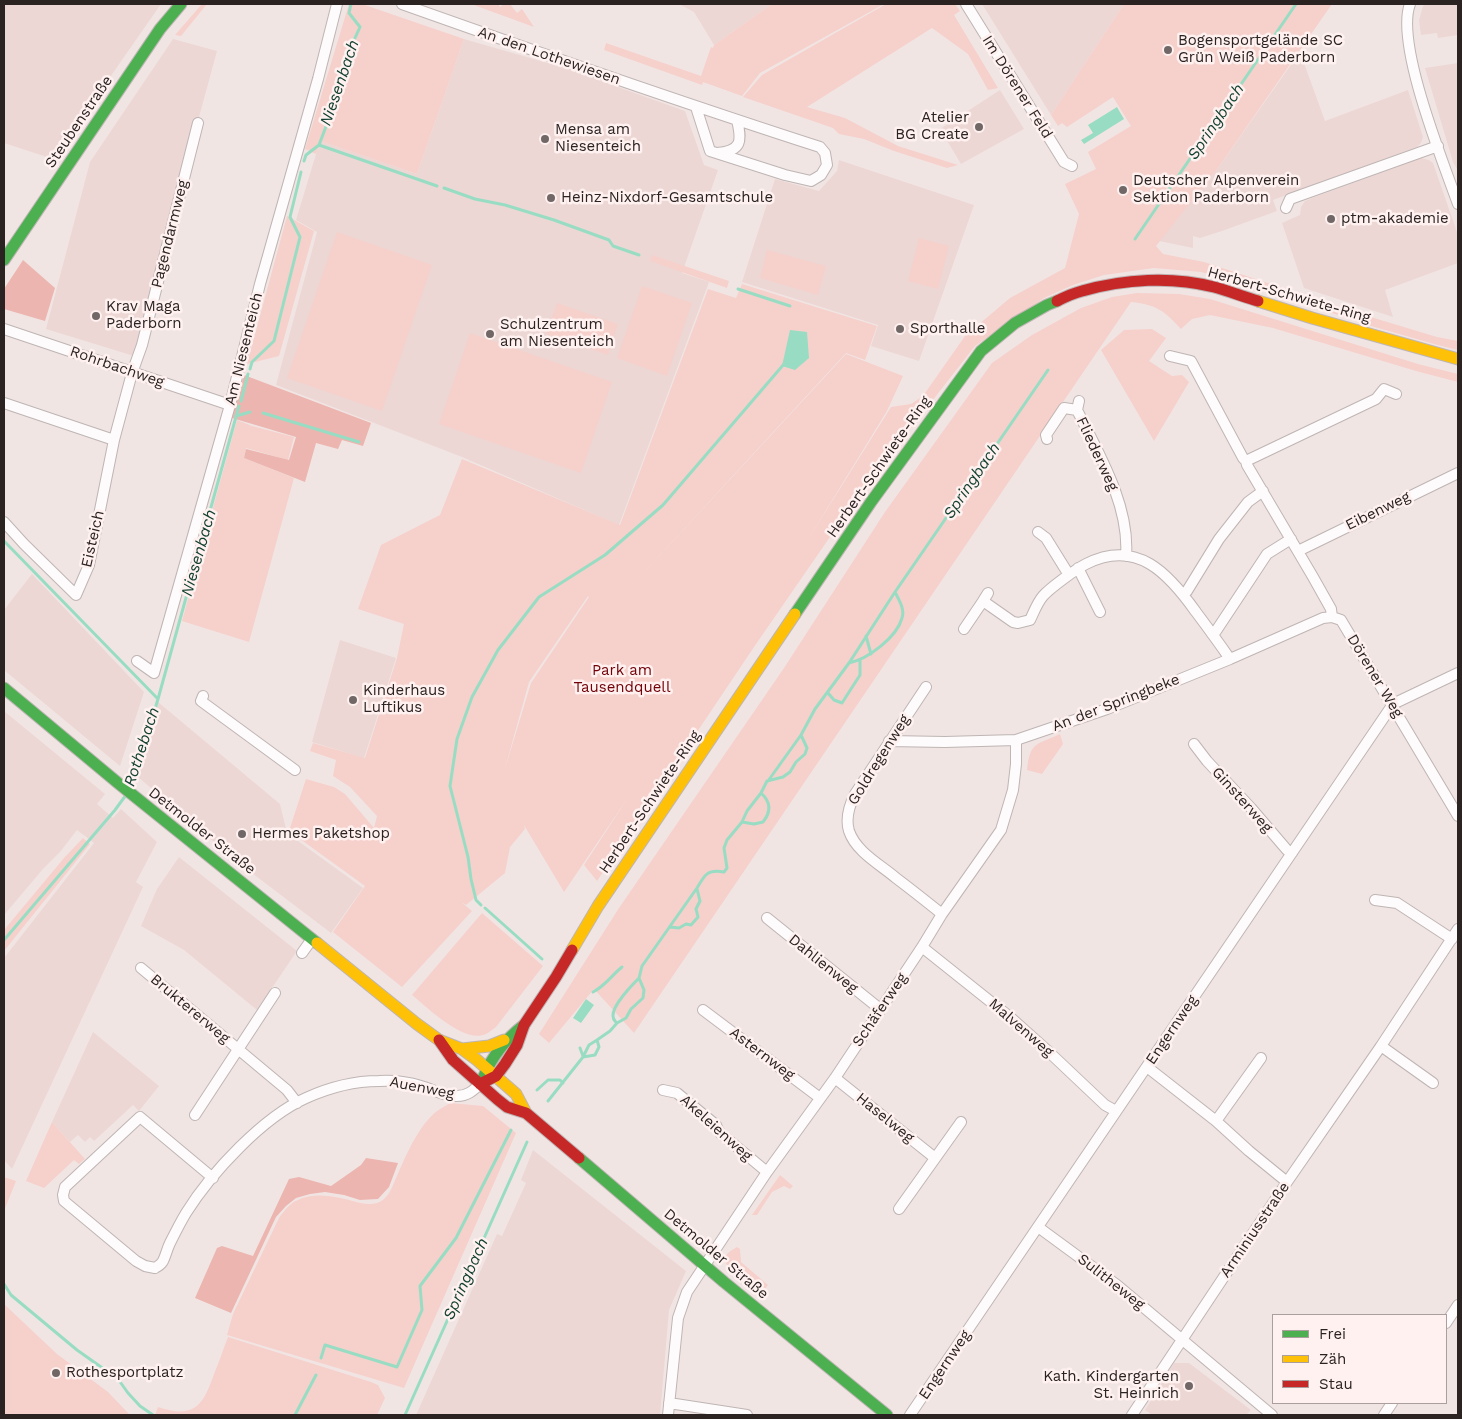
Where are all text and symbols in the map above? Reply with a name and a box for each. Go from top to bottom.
street label: An den Lothewiesen [475,23,623,89]
street label: Im Dörener Feld [978,32,1056,142]
place label: Bogensportgelände SC Grün Weiß Paderborn [1178,32,1343,67]
water label: Niesenbach [316,38,364,128]
marker: Bogensportgelände SC Grün Weiß Paderborn [1162,44,1174,56]
street label: Steubenstraße [41,72,117,172]
water label: Springbach [1184,80,1248,164]
place label: Atelier BG Create [895,109,969,144]
place label: Mensa am Niesenteich [555,121,641,156]
marker: Atelier BG Create [973,121,985,133]
marker: Mensa am Niesenteich [539,133,551,145]
place label: Deutscher Alpenverein Sektion Paderborn [1133,172,1299,207]
street label: Pagendarmweg [148,178,192,290]
marker: Deutscher Alpenverein Sektion Paderborn [1117,184,1129,196]
place label: Heinz-Nixdorf-Gesamtschule [561,189,773,207]
marker: Heinz-Nixdorf-Gesamtschule [545,192,557,204]
place label: ptm-akademie [1341,210,1449,228]
marker: ptm-akademie [1325,213,1337,225]
street label: Herbert-Schwiete-Ring [1205,263,1373,327]
street label: Am Niesenteich [221,291,267,407]
place label: Krav Maga Paderborn [106,298,182,333]
marker: Krav Maga Paderborn [90,310,102,322]
place label: Schulzentrum am Niesenteich [500,316,614,351]
place label: Sporthalle [910,320,986,338]
marker: Sporthalle [894,323,906,335]
marker: Schulzentrum am Niesenteich [484,328,496,340]
street label: Rohrbachweg [67,342,167,392]
street label: Herbert-Schwiete-Ring [823,393,935,541]
street label: Fliederweg [1072,414,1122,494]
water label: Springbach [940,439,1004,523]
street label: Eibenweg [1343,488,1413,534]
water label: Niesenbach [177,507,221,599]
street label: Eisteich [78,509,108,569]
street label: Dörener Weg [1343,631,1407,721]
park label: Park am Tausendquell [573,662,671,697]
street label: An der Springbeke [1050,670,1182,736]
place label: Kinderhaus Luftikus [363,682,445,717]
marker: Kinderhaus Luftikus [347,694,359,706]
water label: Rothebach [120,705,164,789]
street label: Goldregenweg [844,712,914,808]
street label: Herbert-Schwiete-Ring [595,727,705,877]
street label: Ginsterweg [1208,763,1276,837]
street label: Detmolder Straße [145,784,259,878]
place label: Hermes Paketshop [252,825,390,843]
marker: Hermes Paketshop [236,828,248,840]
street label: Dahlienweg [785,931,861,997]
street label: Schäferweg [849,970,911,1050]
street label: Bruktererweg [147,971,233,1047]
street label: Engernweg [1142,992,1202,1068]
street label: Malvenweg [985,995,1057,1061]
street label: Asternweg [726,1024,798,1084]
street label: Auenweg [388,1073,456,1103]
street label: Haselweg [852,1089,918,1147]
street label: Akeleienweg [676,1091,756,1165]
street label: Arminiusstraße [1216,1179,1294,1281]
street label: Detmolder Straße [660,1205,772,1303]
water label: Springbach [439,1235,493,1323]
street label: Sulitheweg [1074,1250,1148,1314]
legend [1272,1314,1447,1404]
text: Frei [1319,1325,1346,1343]
street label: Engernweg [915,1327,975,1403]
text: Zäh [1319,1350,1346,1368]
place label: Rothesportplatz [66,1364,184,1382]
marker: Rothesportplatz [50,1367,62,1379]
place label: Kath. Kindergarten St. Heinrich [1043,1368,1179,1403]
text: Stau [1319,1375,1353,1393]
marker: Kath. Kindergarten St. Heinrich [1183,1380,1195,1392]

